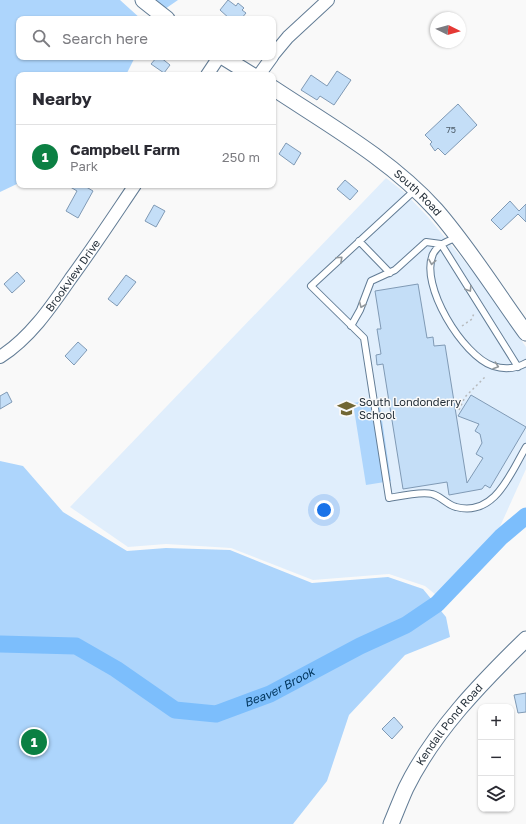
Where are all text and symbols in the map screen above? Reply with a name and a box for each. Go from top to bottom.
north arrow [430,12,466,48]
search box [16,16,276,60]
icon: search [30,27,52,49]
text: Search here [62,29,148,47]
text: Nearby [32,88,92,109]
house number: 75 [446,124,456,135]
text: Campbell Farm [70,140,180,158]
text: 1 [42,149,48,165]
text: 250 m [222,149,260,165]
text: Park [70,158,98,174]
street label: South Road [392,166,445,218]
street label: Brookview Drive [42,237,102,314]
one-way arrow [335,257,343,264]
one-way arrow [428,259,437,265]
one-way arrow [464,285,472,292]
one-way arrow [359,301,367,308]
one-way arrow [492,362,499,370]
place label: South Londonderry School [359,395,461,421]
school or university icon: South Londonderry School [336,398,356,418]
your location [314,500,334,520]
water label: Beaver Brook [242,663,318,710]
street label: Kendall Pond Road [413,681,485,768]
map controls [478,704,514,812]
button: + [478,704,514,740]
pin: 1 [21,727,47,757]
button: − [478,740,514,776]
button: layers [478,776,514,812]

